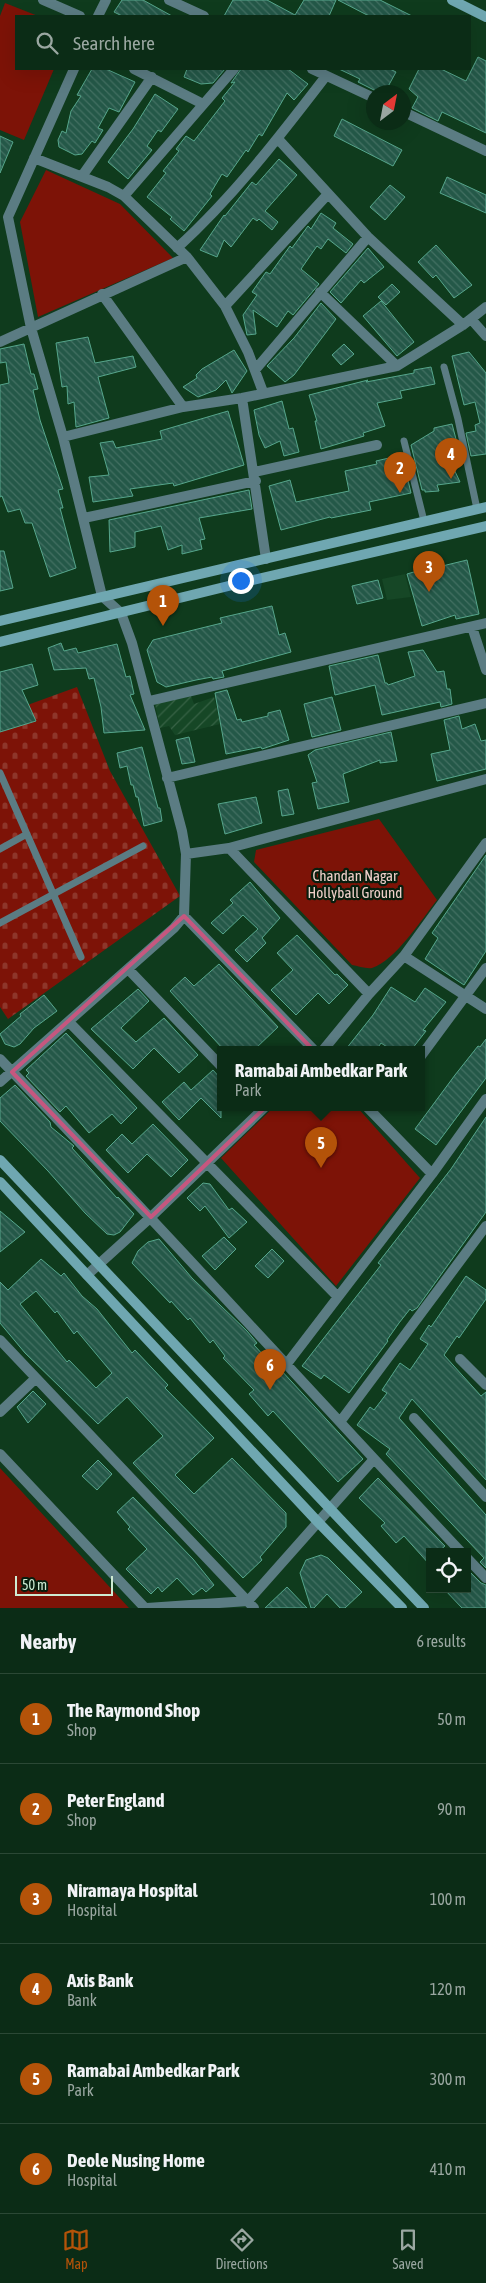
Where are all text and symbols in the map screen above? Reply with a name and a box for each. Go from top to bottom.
search box [15,15,471,70]
icon: search [33,29,61,57]
text: Search here [73,32,155,54]
north arrow [366,85,411,130]
pin: 4 [435,438,467,479]
pin: 2 [384,452,416,493]
pin: 3 [413,551,445,592]
your location [228,568,254,594]
pin: 1 [147,585,179,626]
park label: Chandan Nagar Hollyball Ground [308,867,402,901]
popup [217,1046,425,1111]
text: Ramabai Ambedkar Park [235,1059,407,1081]
text: Park [235,1081,262,1099]
pin: 5 [305,1127,337,1168]
pin: 6 [254,1349,286,1390]
map controls [426,1548,471,1593]
button: locate [426,1548,471,1593]
scale bar [15,1573,112,1596]
text: 50 m [22,1577,47,1593]
text: Nearby [20,1629,76,1653]
text: 6 results [416,1632,466,1650]
text: The Raymond Shop [67,1699,200,1721]
text: 1 [32,1710,40,1728]
text: 50 m [437,1710,466,1728]
text: Shop [67,1721,97,1739]
text: Peter England [67,1789,164,1811]
text: 2 [32,1800,40,1818]
text: 90 m [437,1800,466,1818]
text: Shop [67,1811,97,1829]
text: Niramaya Hospital [67,1879,198,1901]
text: 3 [32,1890,40,1908]
text: 100 m [430,1890,466,1908]
text: Hospital [67,1901,117,1919]
text: Axis Bank [67,1969,133,1991]
text: 4 [32,1980,40,1998]
text: 120 m [430,1980,466,1998]
text: Bank [67,1991,97,2009]
text: Ramabai Ambedkar Park [67,2059,239,2081]
text: 5 [32,2070,40,2088]
text: 300 m [430,2070,466,2088]
text: Park [67,2081,94,2099]
text: Deole Nusing Home [67,2149,205,2171]
text: 6 [32,2160,40,2178]
text: 410 m [430,2160,466,2178]
text: Hospital [67,2171,117,2189]
tab: Map [62,2226,90,2272]
tab: Directions [215,2226,268,2272]
tab: Saved [393,2226,424,2272]

